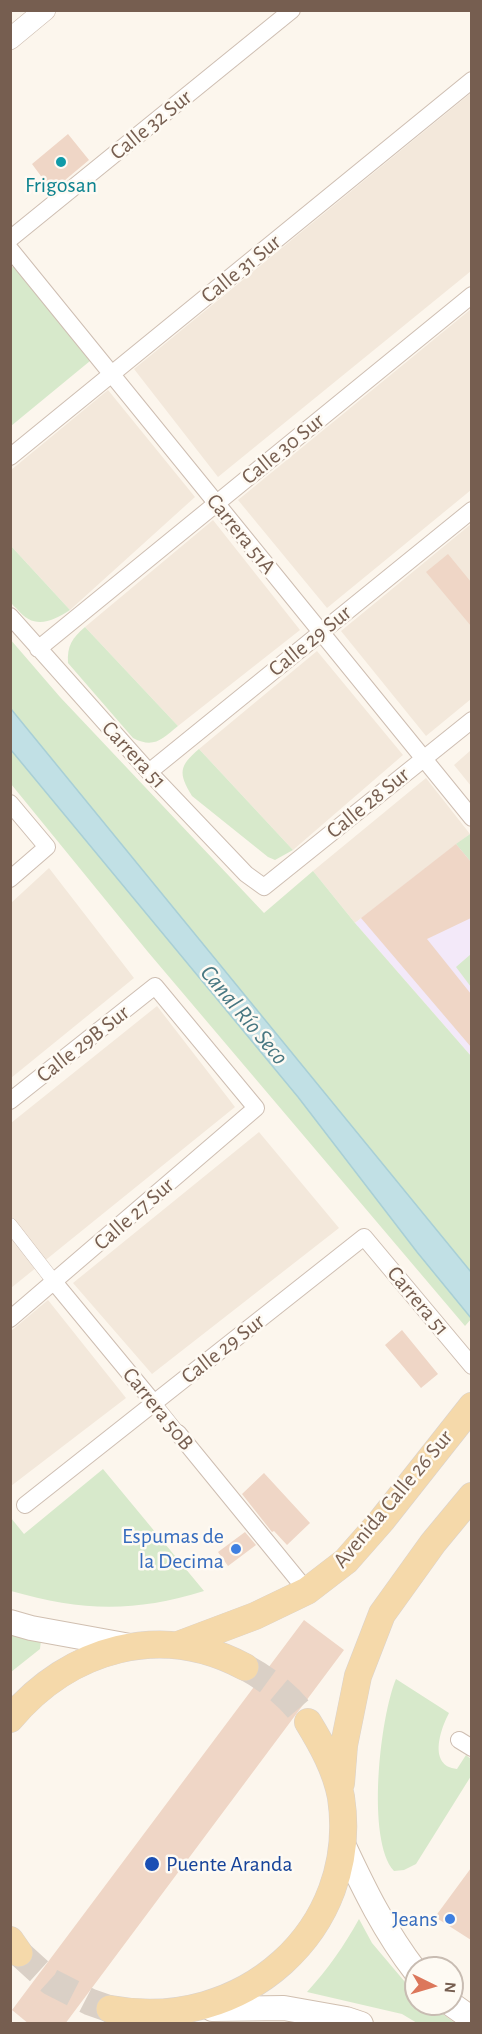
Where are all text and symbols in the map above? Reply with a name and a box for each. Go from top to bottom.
street label: Calle 32 Sur [105,84,197,166]
marker: Frigosan [54,155,68,169]
place label: Frigosan [25,172,97,198]
street label: Calle 31 Sur [196,229,286,309]
street label: Calle 30 Sur [236,408,330,490]
street label: Carrera 51A [201,488,281,580]
street label: Calle 29 Sur [263,600,357,682]
street label: Carrera 51 [96,716,172,794]
street label: Calle 28 Sur [321,762,415,844]
water label: Canal Río Seco [194,959,294,1071]
street label: Calle 29B Sur [31,1000,135,1088]
street label: Calle 27 Sur [89,1172,179,1256]
street label: Carrera 51 [381,1261,455,1341]
street label: Calle 29 Sur [176,1308,270,1390]
street label: Carrera 50B [117,1362,199,1456]
street label: Avenida Calle 26 Sur [328,1425,458,1573]
place label: Espumas de la Decima [122,1523,224,1574]
marker: Espumas de la Decima [229,1542,243,1556]
place label: Puente Aranda [166,1851,293,1877]
marker: Puente Aranda [143,1855,161,1873]
place label: Jeans [392,1906,438,1932]
marker: Jeans [443,1912,457,1926]
north arrow [404,1956,464,2016]
text: N [441,1981,458,1994]

